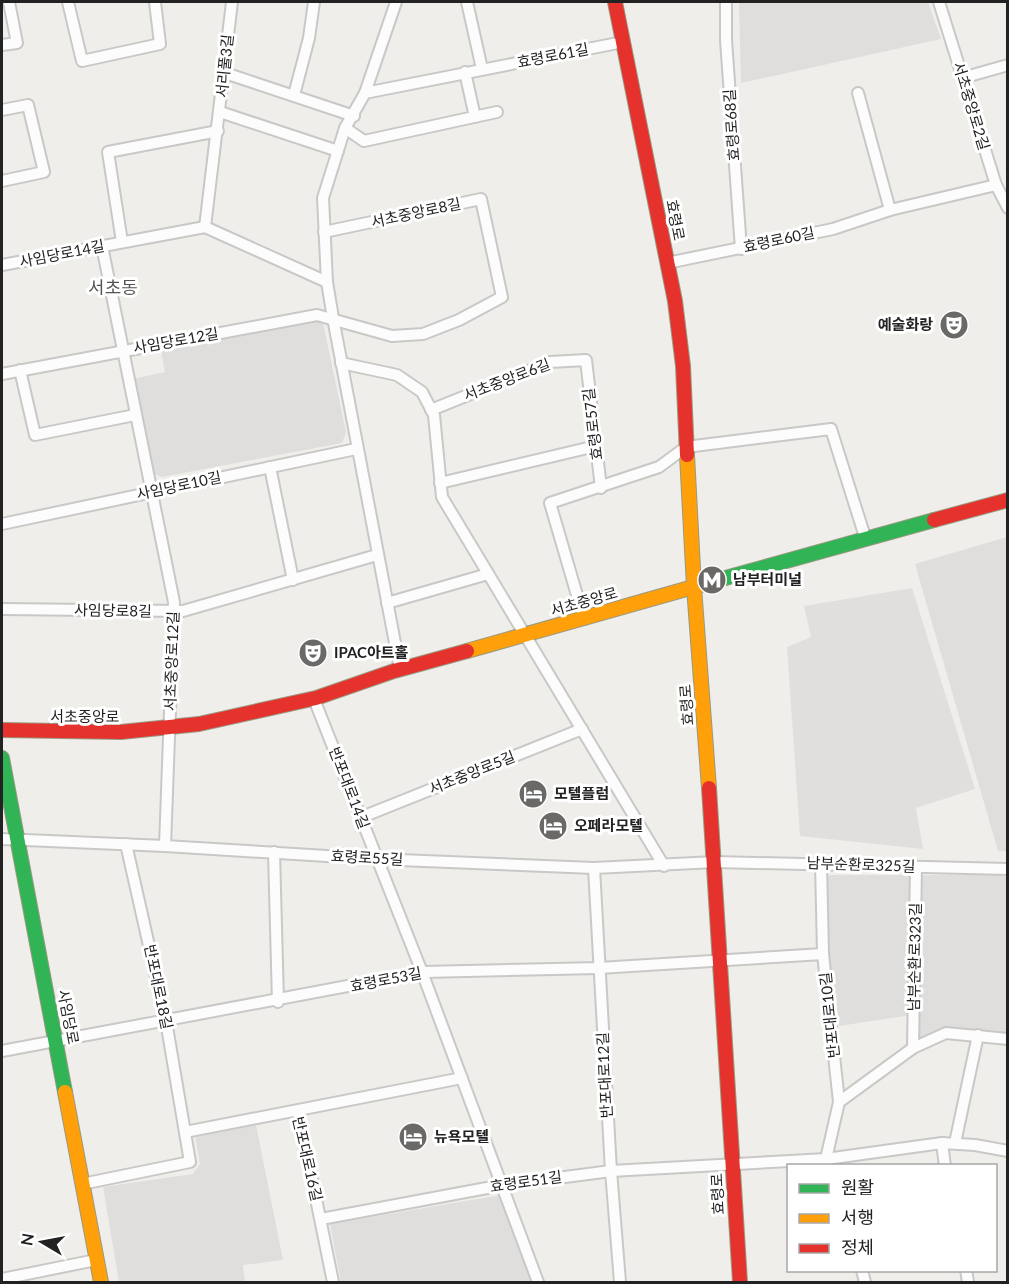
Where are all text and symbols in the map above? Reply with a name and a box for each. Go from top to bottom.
street label: 서리풀3길 [212,33,236,99]
street label: 효령로61길 [515,39,590,71]
street label: 서초중앙로2길 [950,59,994,152]
street label: 효령로68길 [719,88,743,162]
street label: 서초중앙로8길 [369,194,462,230]
street label: 효령로 [663,198,689,242]
street label: 효령로60길 [741,223,816,255]
street label: 사임당로14길 [18,236,106,270]
district label: 서초동 [88,276,138,298]
theatre icon: 예술화랑 [938,309,970,341]
place label: 예술화랑 [878,315,933,333]
street label: 사임당로12길 [132,324,220,356]
street label: 서초중앙로6길 [461,354,553,404]
street label: 효령로57길 [579,387,605,461]
street label: 사임당로10길 [135,467,223,503]
metro station icon: 남부터미널 [696,564,728,596]
place label: 남부터미널 [733,570,802,588]
street label: 서초중앙로 [548,583,619,619]
street label: 사임당로8길 [74,600,152,620]
street label: 서초중앙로12길 [160,611,182,711]
theatre icon: IPAC아트홀 [297,637,329,669]
place label: IPAC아트홀 [334,643,409,661]
street label: 효령로 [676,684,696,726]
street label: 서초중앙로 [50,707,120,725]
street label: 반포대로14길 [326,744,374,831]
street label: 서초중앙로5길 [426,747,517,798]
hotel icon: 모텔플럼 [517,778,549,810]
place label: 모텔플럼 [554,784,609,802]
hotel icon: 오페라모텔 [537,810,569,842]
place label: 오페라모텔 [574,816,643,834]
street label: 효령로55길 [330,846,404,868]
street label: 남부순환로325길 [806,853,916,875]
street label: 남부순환로323길 [904,902,924,1012]
street label: 반포대로18길 [141,943,177,1031]
street label: 효령로53길 [348,963,423,995]
street label: 반포대로10길 [816,971,842,1059]
street label: 사임당로 [55,988,83,1046]
street label: 반포대로12길 [593,1031,615,1119]
street label: 반포대로16길 [289,1115,326,1203]
hotel icon: 뉴욕모텔 [397,1121,429,1153]
place label: 뉴욕모텔 [434,1127,489,1145]
legend [787,1164,997,1272]
street label: 효령로51길 [489,1167,563,1195]
street label: 효령로 [707,1173,727,1215]
text: 원활 [841,1176,874,1198]
text: 서행 [841,1206,874,1228]
north arrow [12,1212,72,1272]
text: N [16,1232,37,1247]
text: 정체 [841,1236,874,1258]

